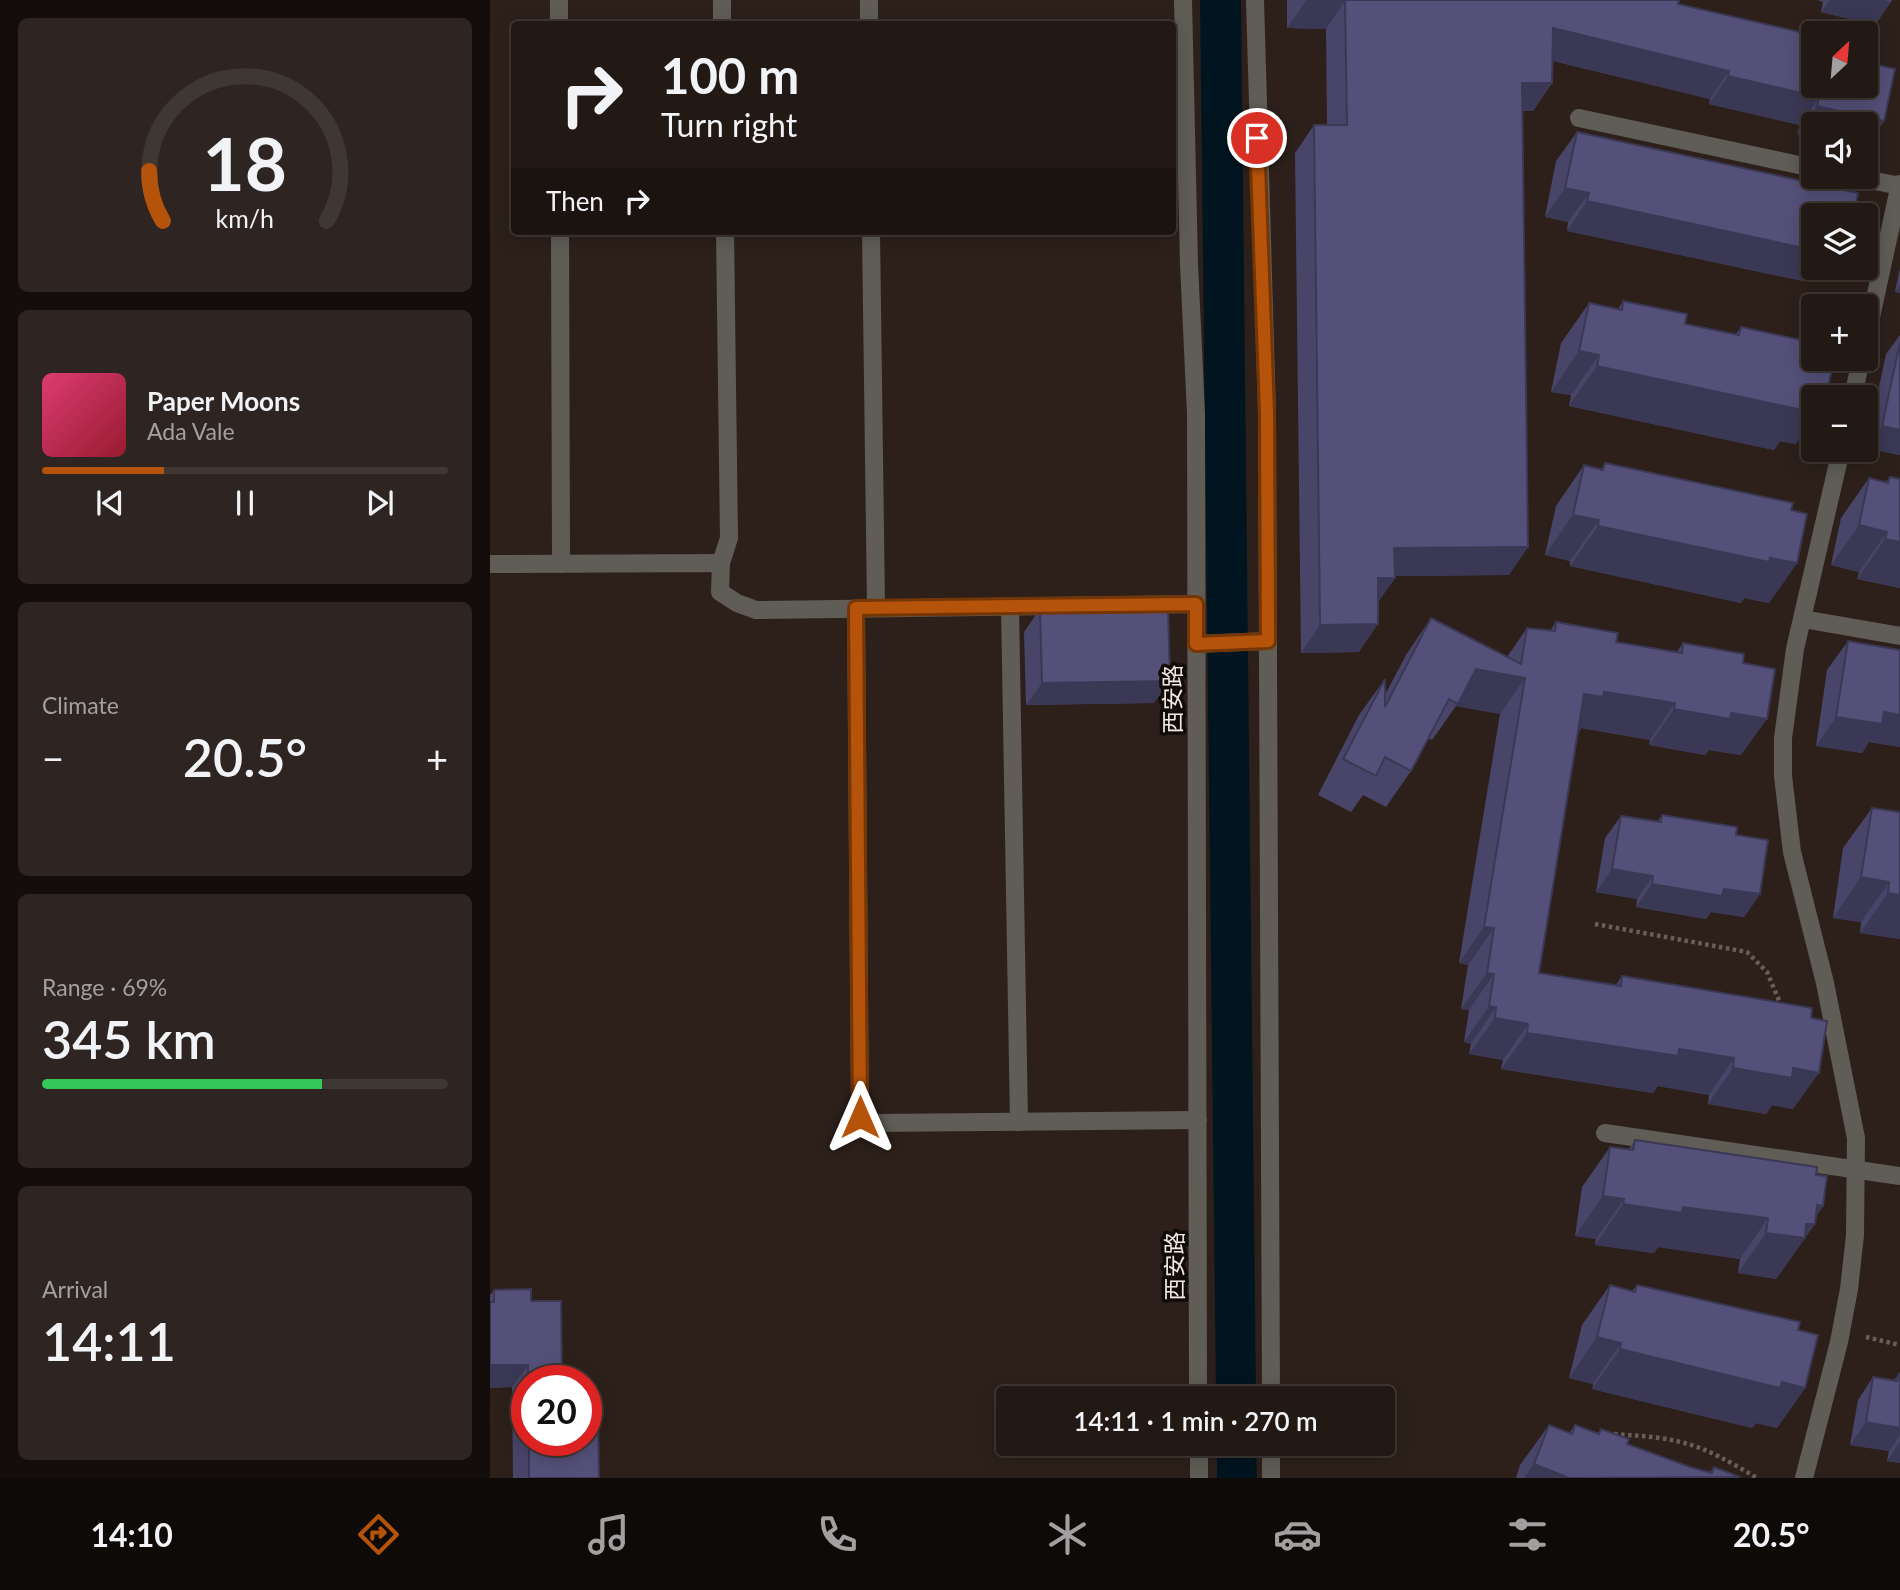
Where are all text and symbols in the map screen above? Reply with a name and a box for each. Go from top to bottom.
north arrow [1801,21,1878,98]
map controls [1801,21,1878,462]
text: 100 m [661,46,799,104]
icon: right [546,49,637,140]
text: Turn right [661,105,797,144]
pin [1227,108,1287,168]
button: sound [1801,112,1878,189]
text: 18 [203,119,287,207]
icon: arrive [1238,119,1276,157]
icon: right [618,182,656,220]
text: Then [546,185,604,217]
text: km/h [216,203,274,233]
button: layers [1801,203,1878,280]
button: + [1801,294,1878,371]
text: Paper Moons [147,385,300,417]
button: − [1801,385,1878,462]
text: Ada Vale [147,417,235,445]
icon: previous [91,484,129,522]
icon: pause [226,484,264,522]
icon: next [361,484,399,522]
street label: 西安路 [1158,665,1186,734]
text: Climate [42,691,119,719]
text: 20.5° [183,726,307,788]
text: − [42,735,64,781]
text: + [426,735,448,781]
text: Range · 69% [42,973,167,1001]
text: 345 km [42,1008,216,1070]
position arrow [823,1080,897,1154]
street label: 西安路 [1160,1232,1188,1301]
text: Arrival [42,1275,108,1303]
text: 14:11 [42,1310,176,1372]
speed limit sign: 20 [511,1365,602,1456]
text: 14:11 · 1 min · 270 m [1073,1405,1318,1437]
icon: directions [354,1510,403,1559]
icon: music [584,1510,633,1559]
icon: phone [813,1510,862,1559]
icon: climate [1043,1510,1092,1559]
icon: car [1273,1510,1322,1559]
icon: filters [1503,1510,1552,1559]
text: 14:10 [90,1515,173,1554]
text: 20.5° [1733,1515,1810,1554]

